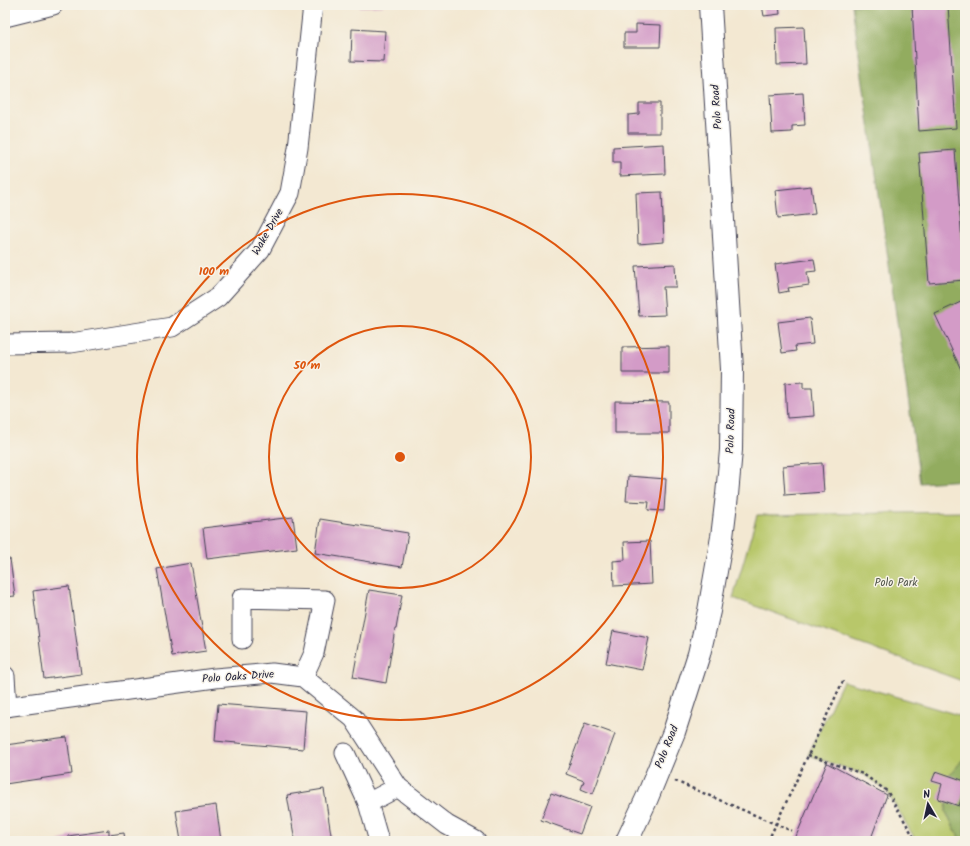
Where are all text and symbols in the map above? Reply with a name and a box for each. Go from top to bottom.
street label: Polo Road [706,83,728,130]
street label: Wake Drive [247,205,289,259]
text: 100 m [199,262,229,281]
text: 50 m [293,356,321,375]
street label: Polo Road [721,408,741,454]
centre of rings [393,450,407,464]
park label: Polo Park [875,574,918,592]
street label: Polo Oaks Drive [201,666,275,688]
street label: Polo Road [650,722,684,771]
north arrow [908,784,948,824]
text: N [922,786,931,805]

